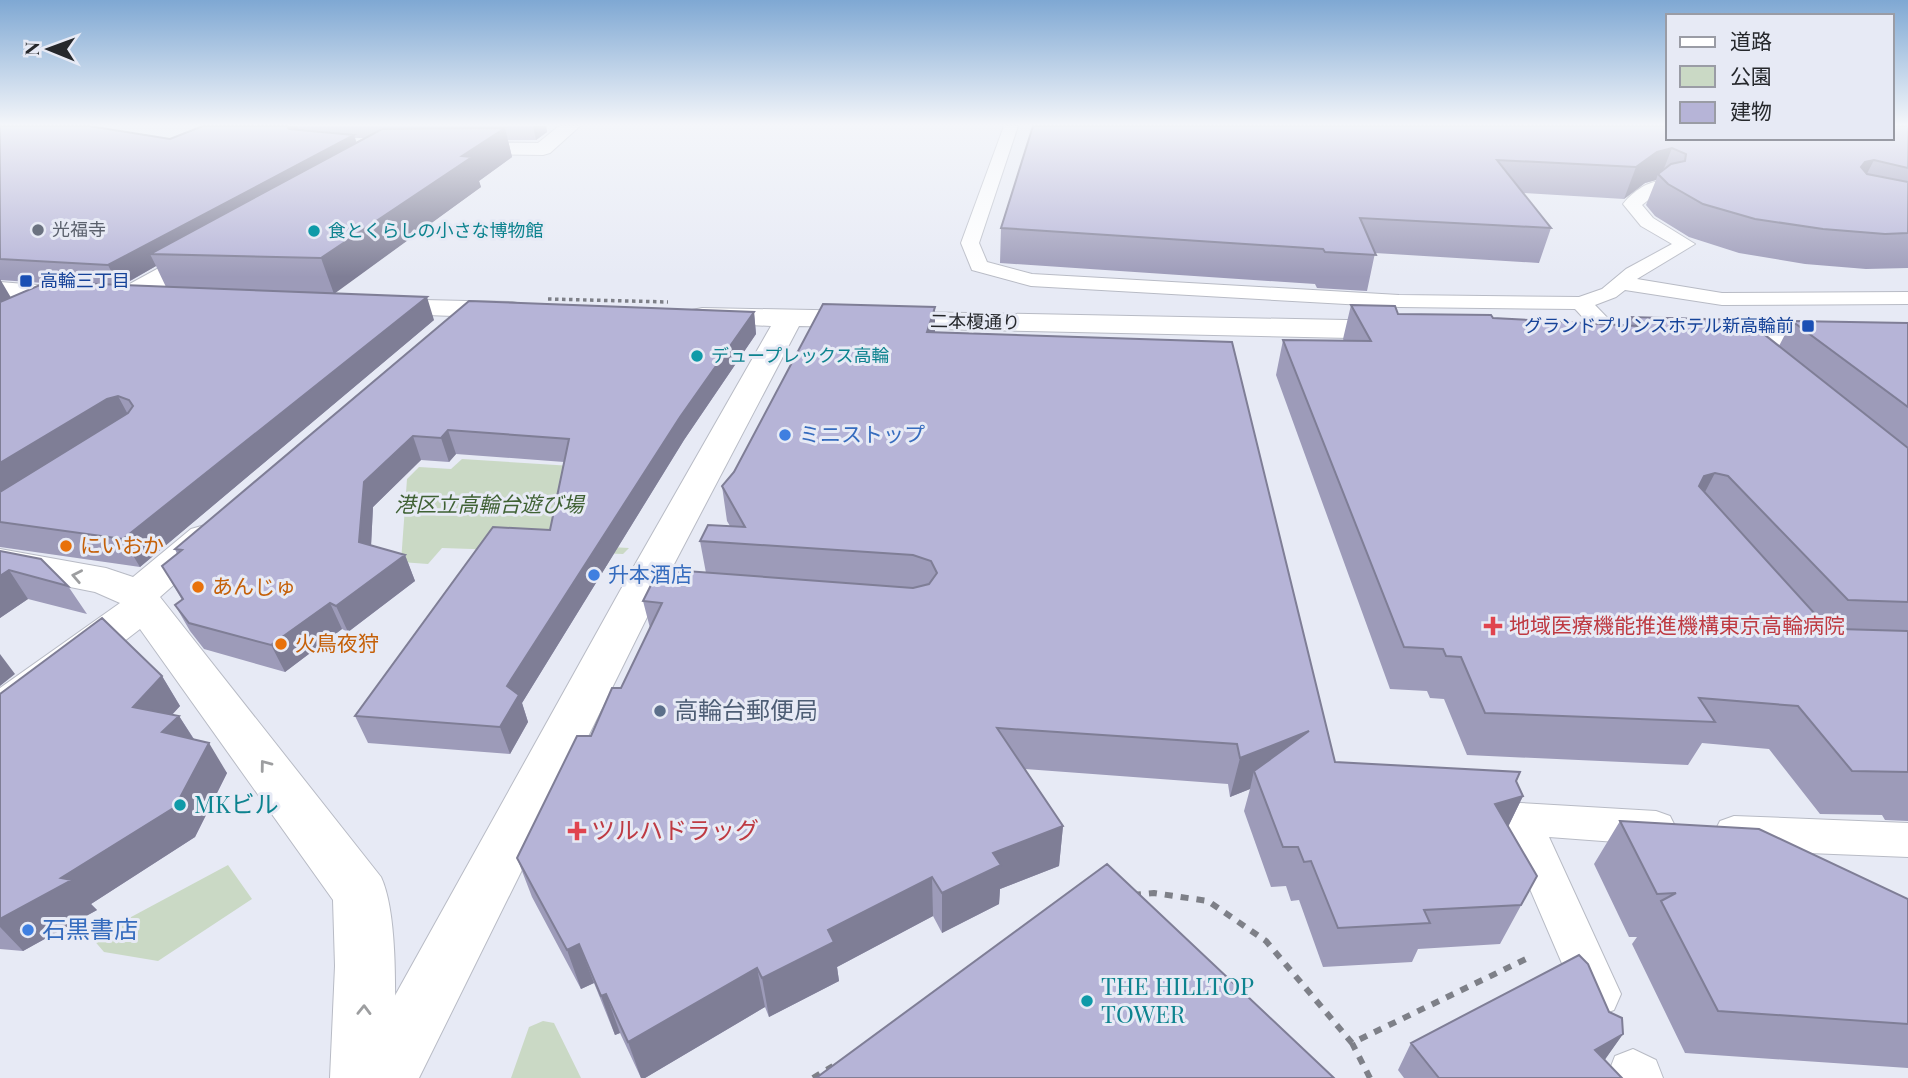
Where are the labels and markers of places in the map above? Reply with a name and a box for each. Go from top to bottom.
place label: 光福寺 [52,217,106,241]
place label: 食とくらしの小さな博物館 [328,218,543,242]
marker: 光福寺 [30,222,46,238]
marker: 食とくらしの小さな博物館 [306,223,322,239]
place label: 高輪三丁目 [40,268,130,292]
marker: 高輪三丁目 [18,273,34,289]
place label: グランドプリンスホテル新高輪前 [1524,313,1794,337]
marker: グランドプリンスホテル新高輪前 [1800,318,1816,334]
place label: デュープレックス高輪 [711,343,889,367]
marker: デュープレックス高輪 [689,348,705,364]
place label: ミニストップ [799,419,925,447]
marker: ミニストップ [777,427,793,443]
place label: にいおか [80,530,164,558]
marker: にいおか [58,538,74,554]
place label: 升本酒店 [608,559,692,587]
marker: 升本酒店 [586,567,602,583]
place label: あんじゅ [212,571,296,599]
marker: あんじゅ [190,579,206,595]
place label: 地域医療機能推進機構東京高輪病院 [1509,610,1845,638]
marker: 地域医療機能推進機構東京高輪病院 [1483,616,1503,636]
place label: 火鳥夜狩 [295,628,379,656]
marker: 火鳥夜狩 [273,636,289,652]
place label: 高輪台郵便局 [674,693,818,725]
marker: 高輪台郵便局 [652,703,668,719]
place label: MKビル [194,787,279,819]
marker: MKビル [172,797,188,813]
place label: ツルハドラッグ [591,813,759,845]
marker: ツルハドラッグ [569,823,585,839]
place label: 石黒書店 [42,912,138,944]
marker: 石黒書店 [20,922,36,938]
place label: THE HILLTOP TOWER [1101,969,1254,1029]
marker: THE HILLTOP TOWER [1079,993,1095,1009]

